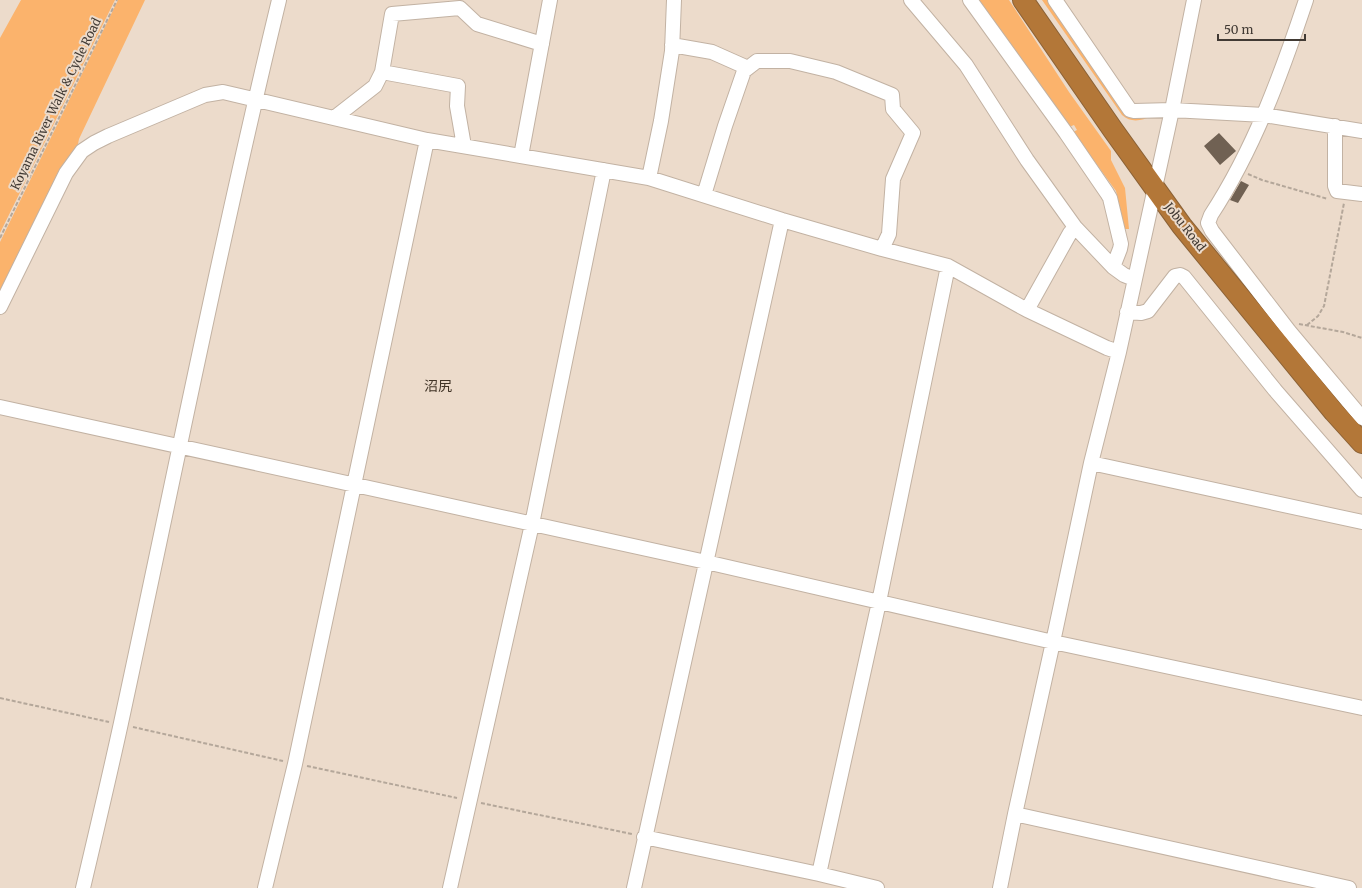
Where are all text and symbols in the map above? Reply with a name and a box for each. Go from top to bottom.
street label: Koyama River Walk & Cycle Road [7,15,104,192]
scale bar [1218,16,1305,42]
text: 50 m [1224,22,1253,37]
street label: Jobu Road [1161,198,1209,254]
district label: 沼尻 [424,377,452,395]

